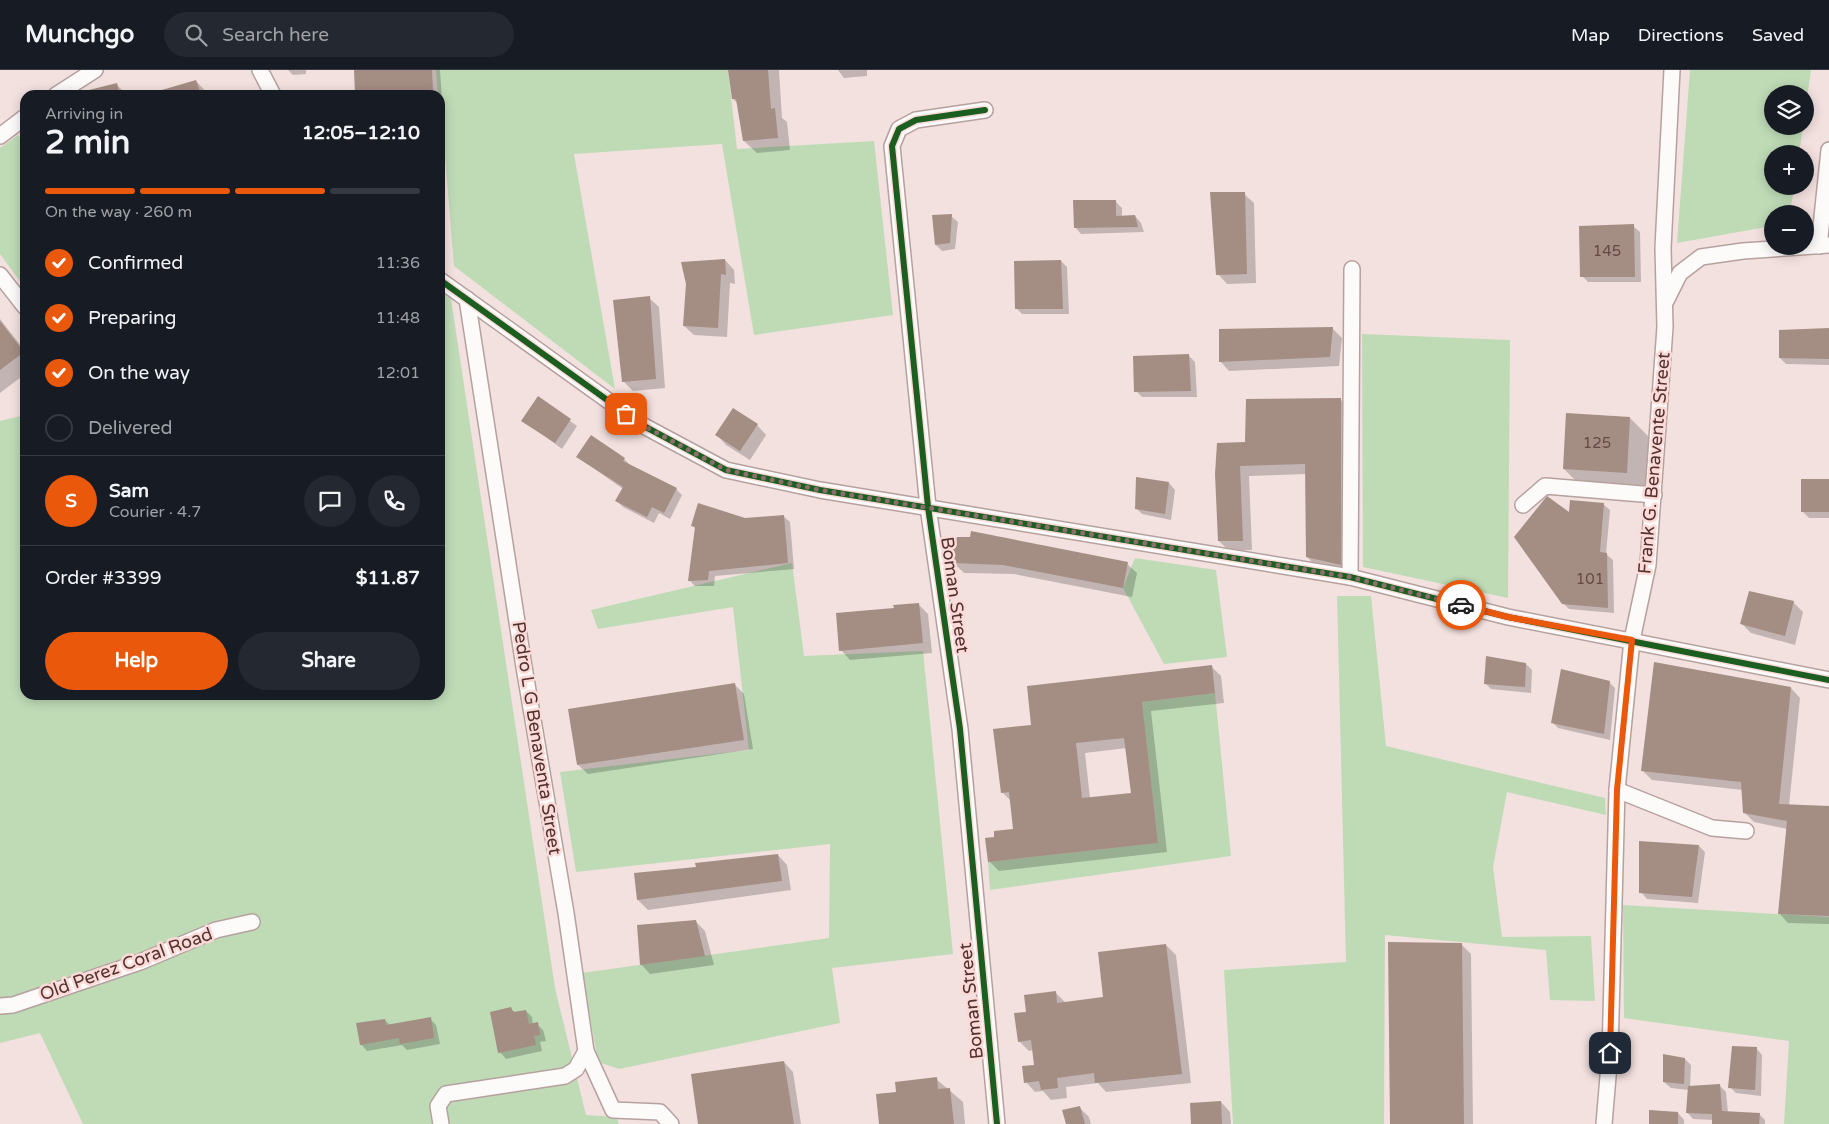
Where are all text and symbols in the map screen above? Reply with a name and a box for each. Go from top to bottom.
search box [164,12,514,57]
text: Munchgo [25,20,134,49]
icon: search [182,21,210,49]
text: Search here [222,24,329,46]
text: Map [1571,24,1610,46]
text: Directions [1638,24,1724,46]
text: Saved [1752,24,1804,46]
map controls [1764,85,1814,255]
button: layers [1764,85,1814,135]
text: Arriving in [45,104,123,124]
text: 12:05–12:10 [302,122,420,144]
text: 2 min [45,124,130,162]
button: + [1764,145,1814,195]
text: On the way · 260 m [45,202,192,222]
button: − [1764,205,1814,255]
house number: 145 [1593,242,1621,260]
icon: check [45,249,73,277]
text: Confirmed [88,252,183,274]
text: 11:36 [376,253,420,273]
icon: check [45,304,73,332]
text: Preparing [88,307,177,329]
text: 11:48 [376,308,420,328]
street label: Frank G. Benavente Street [1633,351,1675,575]
icon: check [45,359,73,387]
text: On the way [88,362,190,384]
text: 12:01 [376,363,420,383]
pin [605,393,647,435]
icon: bag [612,400,640,428]
text: Delivered [88,417,173,439]
house number: 125 [1583,434,1611,452]
button: chat [304,475,356,527]
button: phone [368,475,420,527]
text: Sam [109,480,149,502]
text: S [65,490,77,512]
text: Courier · 4.7 [109,502,201,522]
street label: Boman Street [936,536,974,655]
text: Order #3399 [45,567,162,589]
text: $11.87 [356,567,420,589]
house number: 101 [1576,570,1604,588]
courier [1436,580,1486,630]
icon: car [1447,591,1475,619]
street label: Pedro L G Benaventa Street [508,620,566,856]
button: Help [45,632,228,690]
button: Share [238,632,420,690]
street label: Old Perez Coral Road [37,923,215,1005]
street label: Boman Street [954,942,988,1060]
pin [1589,1032,1631,1074]
icon: home [1596,1039,1624,1067]

